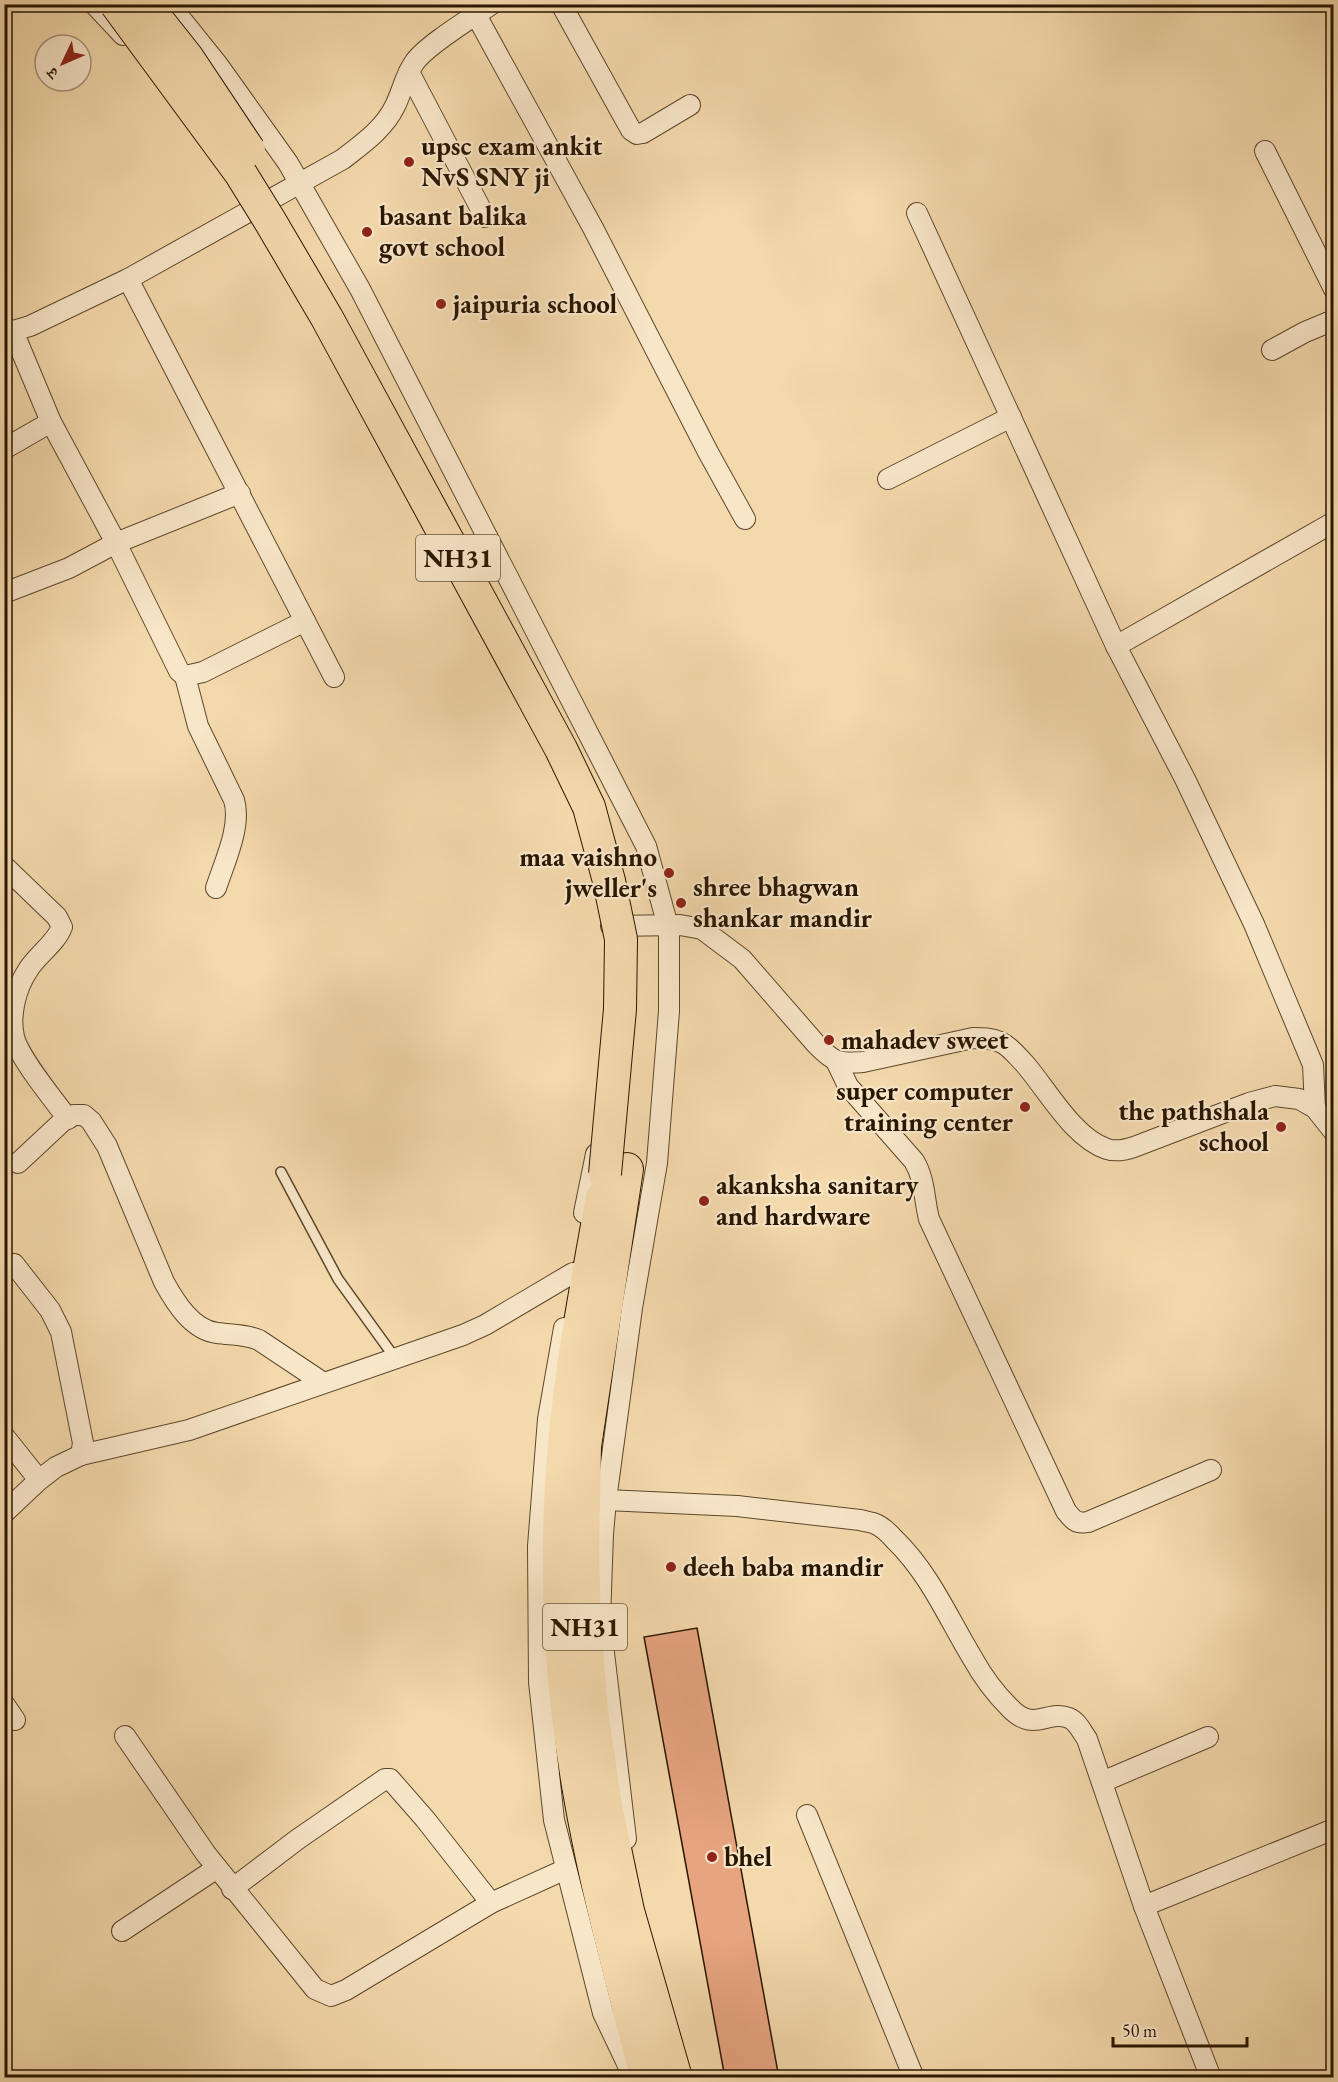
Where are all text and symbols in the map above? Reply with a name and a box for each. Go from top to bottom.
north arrow [33,33,93,93]
text: उ [41,62,64,84]
place label: upsc exam ankit NvS SNY ji [421,128,602,194]
marker: upsc exam ankit NvS SNY ji [402,155,416,169]
place label: basant balika govt school [379,198,527,264]
marker: basant balika govt school [360,225,374,239]
place label: jaipuria school [452,286,618,321]
marker: jaipuria school [434,297,448,311]
road number: NH31 [416,535,500,581]
place label: maa vaishno jweller's [519,839,657,905]
marker: maa vaishno jweller's [662,866,676,880]
place label: shree bhagwan shankar mandir [693,869,873,935]
marker: shree bhagwan shankar mandir [674,896,688,910]
place label: mahadev sweet [841,1022,1009,1057]
marker: mahadev sweet [822,1033,836,1047]
place label: super computer training center [836,1073,1014,1139]
place label: the pathshala school [1118,1093,1269,1159]
marker: super computer training center [1018,1100,1032,1114]
marker: the pathshala school [1274,1120,1288,1134]
place label: akanksha sanitary and hardware [716,1167,919,1233]
marker: akanksha sanitary and hardware [697,1194,711,1208]
place label: deeh baba mandir [683,1549,884,1584]
marker: deeh baba mandir [664,1560,678,1574]
road number: NH31 [543,1604,627,1650]
place label: bhel [724,1839,773,1874]
marker: bhel [705,1850,719,1864]
scale bar [1113,2010,1246,2048]
text: 50 m [1122,2019,1157,2042]

